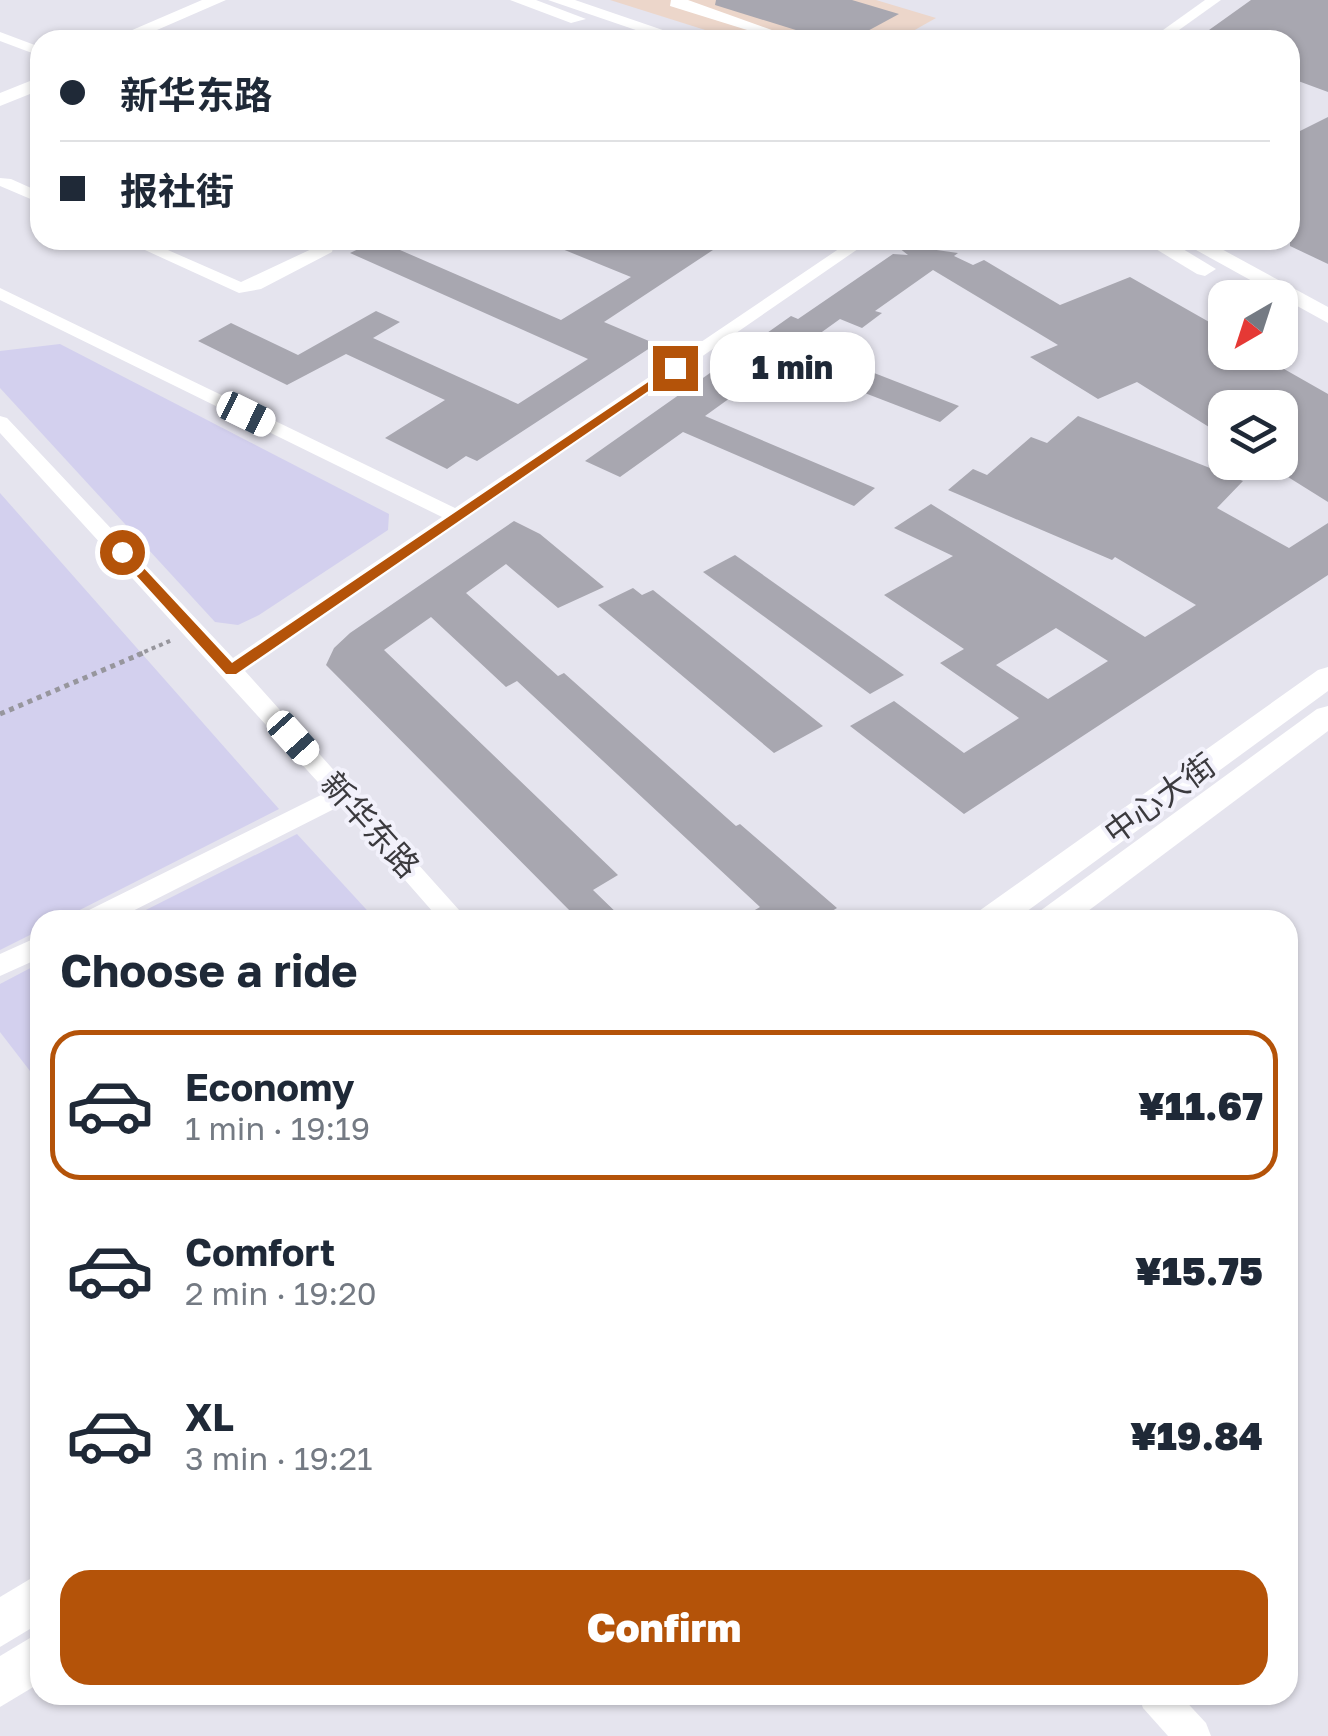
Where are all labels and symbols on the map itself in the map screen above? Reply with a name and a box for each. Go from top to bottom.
north arrow [1208,280,1298,370]
callout: 1 min [710,333,875,403]
route end [653,346,698,391]
car [212,387,280,441]
route start [100,530,145,575]
car [262,706,324,770]
street label: 中心大街 [1096,745,1222,851]
street label: 新华东路 [314,764,428,885]

